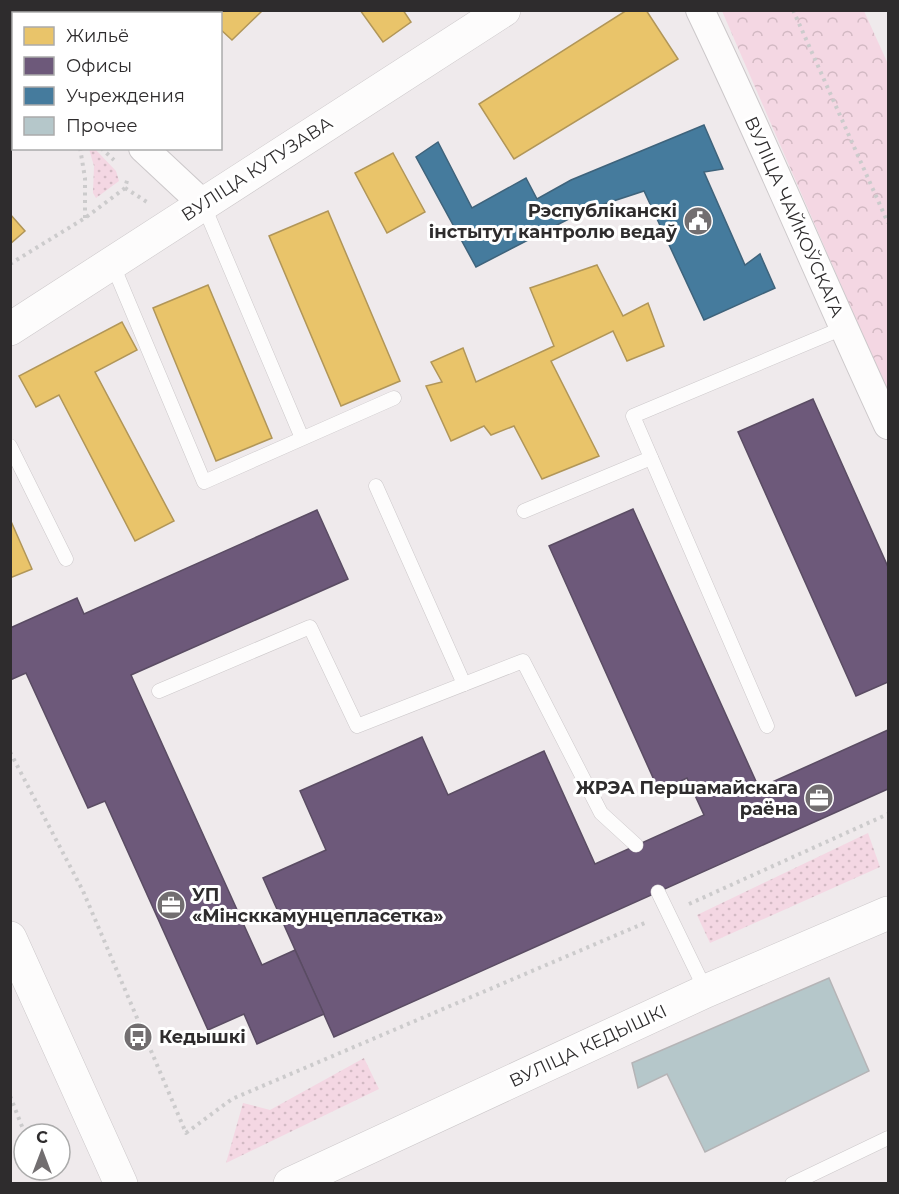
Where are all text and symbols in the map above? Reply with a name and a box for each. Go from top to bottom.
legend [12,12,222,150]
text: Жильё [66,25,129,47]
text: Офисы [66,55,132,77]
text: Учреждения [66,85,185,107]
street label: ВУЛІЦА КУТУЗАВА [177,112,337,226]
street label: ВУЛІЦА ЧАЙКОЎСКАГА [740,113,849,321]
text: Прочее [66,115,138,137]
place label: Рэспубліканскі інстытут кантролю ведаў [429,200,678,243]
public building icon: Рэспубліканскі інстытут кантролю ведаў [682,205,714,237]
place label: ЖРЭА Першамайскага раёна [576,777,798,820]
office icon: ЖРЭА Першамайскага раёна [803,782,835,814]
place label: УП «Мінсккамунцепласетка» [192,884,444,927]
office icon: УП «Мінсккамунцепласетка» [155,889,187,921]
street label: ВУЛІЦА КЕДЫШКІ [506,1000,670,1092]
bus stop icon: Кедышкі [122,1021,154,1053]
place label: Кедышкі [159,1026,246,1048]
north arrow [12,1122,72,1182]
text: С [36,1128,48,1147]

